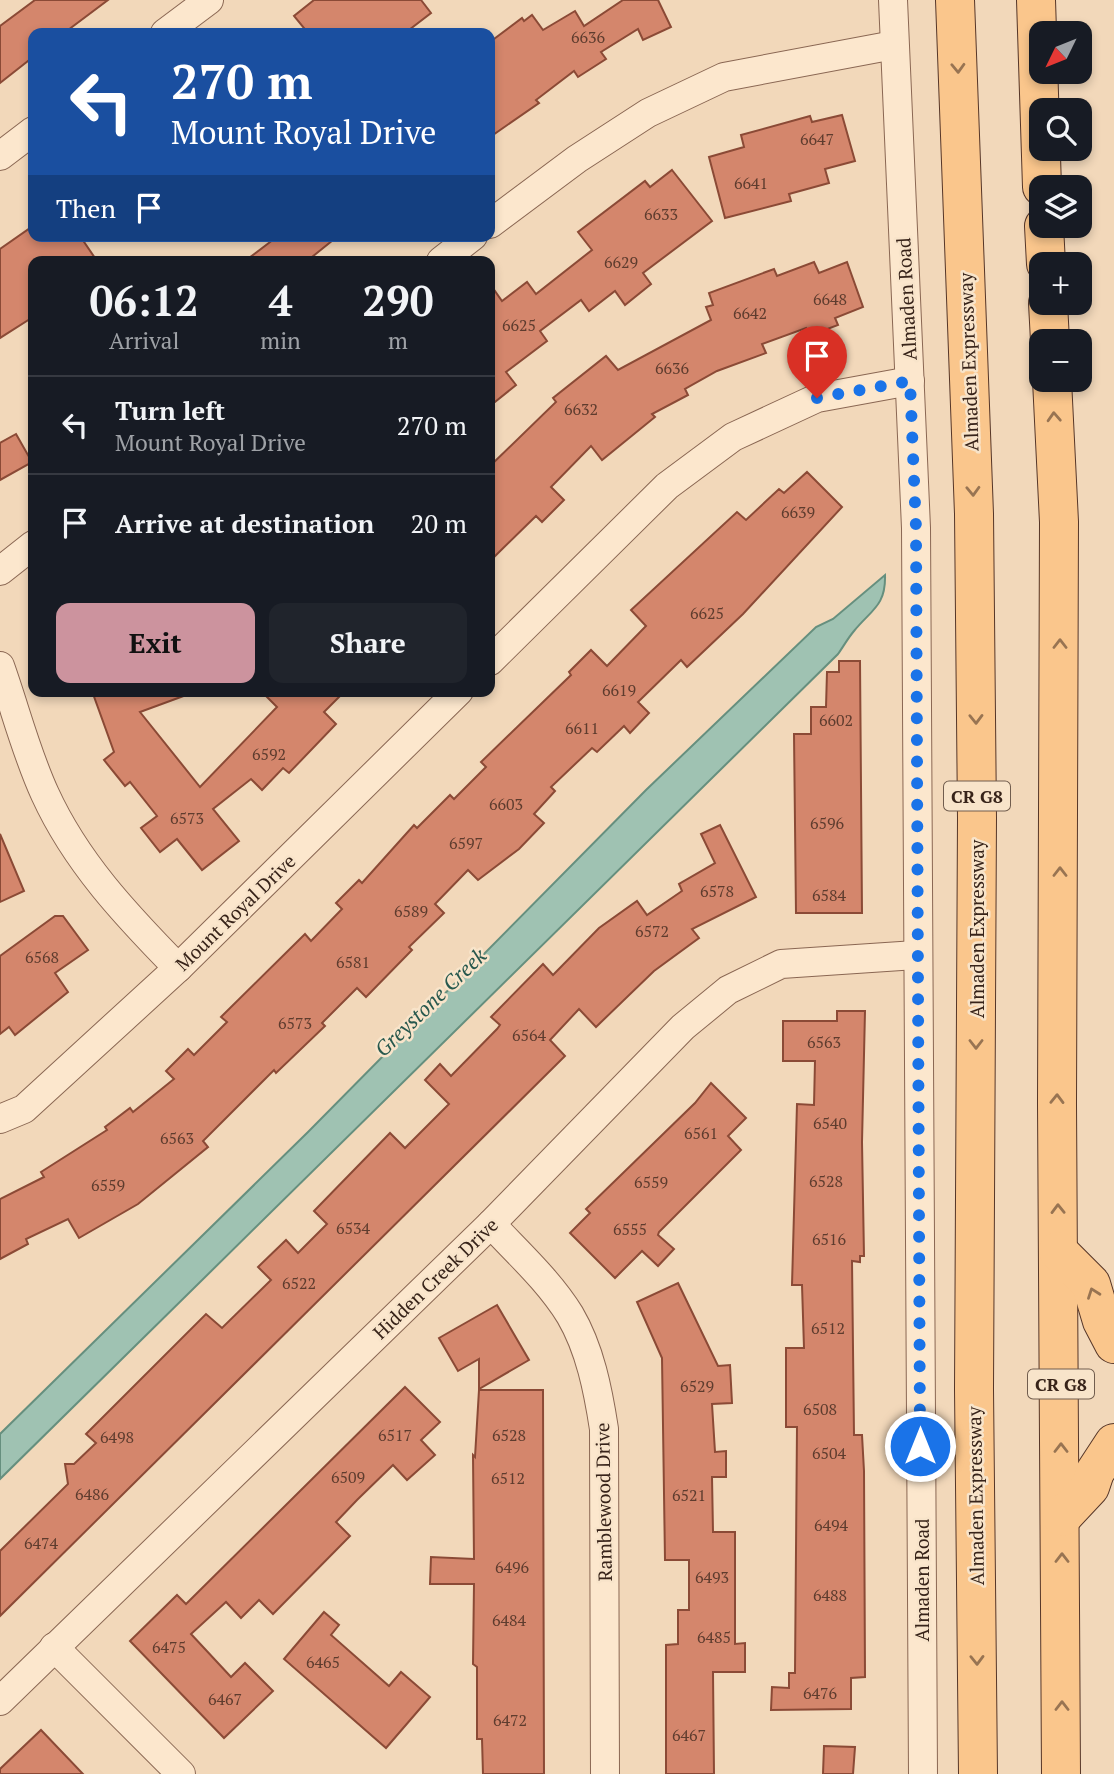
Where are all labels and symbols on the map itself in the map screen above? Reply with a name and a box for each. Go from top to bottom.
north arrow [1029,21,1092,84]
house number: 6636 [571,26,606,48]
one-way arrow [950,63,965,74]
house number: 6647 [800,128,834,150]
house number: 6641 [734,172,768,194]
house number: 6633 [644,203,678,225]
street label: Almaden Road [890,236,922,361]
house number: 6629 [604,251,638,273]
street label: Almaden Expressway [952,272,984,452]
house number: 6648 [813,288,847,310]
house number: 6642 [733,302,767,324]
house number: 6625 [502,314,536,336]
pin [787,326,847,398]
house number: 6636 [655,357,690,379]
house number: 6632 [564,398,598,420]
one-way arrow [1046,411,1061,422]
one-way arrow [965,486,980,497]
house number: 6639 [781,501,815,523]
house number: 6625 [690,602,724,624]
one-way arrow [1052,639,1067,650]
house number: 6619 [602,679,636,701]
house number: 6602 [819,709,853,731]
one-way arrow [968,714,984,725]
house number: 6611 [565,717,599,739]
house number: 6592 [252,743,286,765]
road number: CR G8 [944,782,1010,810]
house number: 6603 [489,793,523,815]
house number: 6573 [170,807,204,829]
house number: 6596 [810,812,845,834]
house number: 6597 [449,832,483,854]
street label: Almaden Expressway [964,839,989,1018]
street label: Mount Royal Drive [170,848,300,976]
one-way arrow [1052,866,1068,877]
house number: 6578 [700,880,734,902]
house number: 6584 [812,884,847,906]
house number: 6589 [394,900,428,922]
house number: 6572 [635,920,669,942]
water label: Greystone Creek [368,941,492,1062]
house number: 6568 [25,946,59,968]
house number: 6581 [336,951,370,973]
house number: 6573 [278,1012,312,1034]
house number: 6564 [512,1024,547,1046]
house number: 6563 [807,1031,841,1053]
one-way arrow [968,1040,984,1050]
one-way arrow [1050,1094,1065,1105]
house number: 6540 [813,1112,847,1134]
house number: 6561 [684,1122,718,1144]
house number: 6563 [160,1127,194,1149]
house number: 6528 [809,1170,843,1192]
house number: 6559 [634,1171,668,1193]
house number: 6559 [91,1174,125,1196]
one-way arrow [1050,1204,1066,1214]
street label: Hidden Creek Drive [367,1212,503,1344]
house number: 6534 [336,1217,371,1239]
house number: 6555 [613,1218,647,1240]
house number: 6516 [812,1228,847,1250]
house number: 6522 [282,1272,316,1294]
one-way arrow [1087,1288,1101,1300]
house number: 6512 [811,1317,845,1339]
road number: CR G8 [1028,1370,1094,1399]
house number: 6529 [680,1375,714,1397]
house number: 6508 [803,1398,837,1420]
street label: Almaden Expressway [961,1406,989,1586]
position arrow [883,1409,957,1483]
street label: Ramblewood Drive [589,1422,617,1582]
house number: 6517 [378,1424,412,1446]
house number: 6528 [492,1424,526,1446]
house number: 6498 [100,1426,134,1448]
house number: 6504 [812,1442,847,1464]
one-way arrow [1053,1443,1069,1453]
house number: 6509 [331,1466,365,1488]
house number: 6512 [491,1467,525,1489]
house number: 6486 [75,1483,110,1505]
house number: 6521 [672,1484,706,1506]
house number: 6494 [814,1514,849,1536]
street label: Almaden Road [909,1518,934,1642]
house number: 6474 [24,1532,59,1554]
one-way arrow [1054,1552,1069,1563]
house number: 6496 [495,1556,530,1578]
house number: 6493 [695,1566,729,1588]
house number: 6488 [813,1584,847,1606]
house number: 6484 [492,1609,527,1631]
house number: 6485 [697,1626,731,1648]
house number: 6475 [152,1636,186,1658]
house number: 6465 [306,1651,340,1673]
one-way arrow [969,1655,985,1666]
house number: 6476 [803,1682,838,1704]
house number: 6467 [208,1688,242,1710]
one-way arrow [1054,1700,1070,1711]
house number: 6472 [493,1709,527,1731]
house number: 6467 [672,1724,706,1746]

